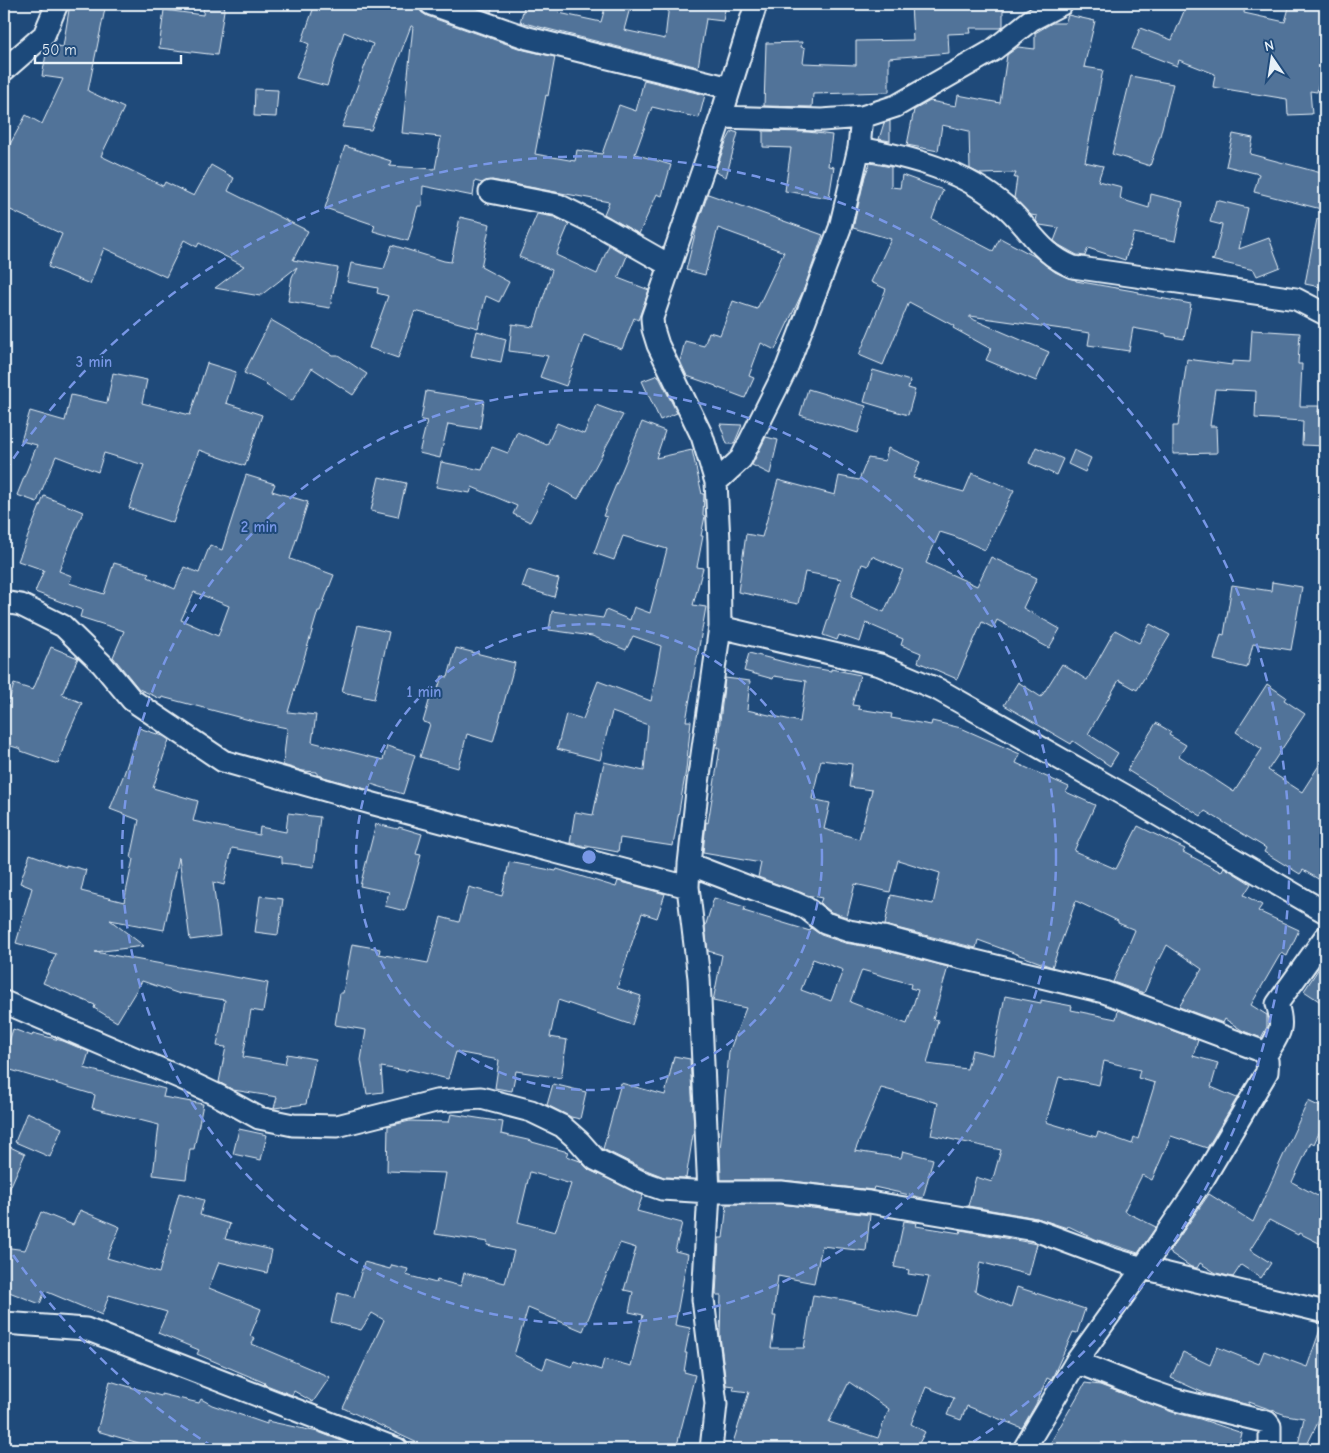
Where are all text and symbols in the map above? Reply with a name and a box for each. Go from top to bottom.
scale bar [35,32,181,64]
north arrow [1246,32,1296,82]
text: N [1263,37,1276,55]
text: 50 m [42,41,77,59]
text: 3 min [76,353,112,371]
text: 2 min [241,518,277,536]
text: 1 min [407,683,441,701]
centre of rings [580,848,598,866]

